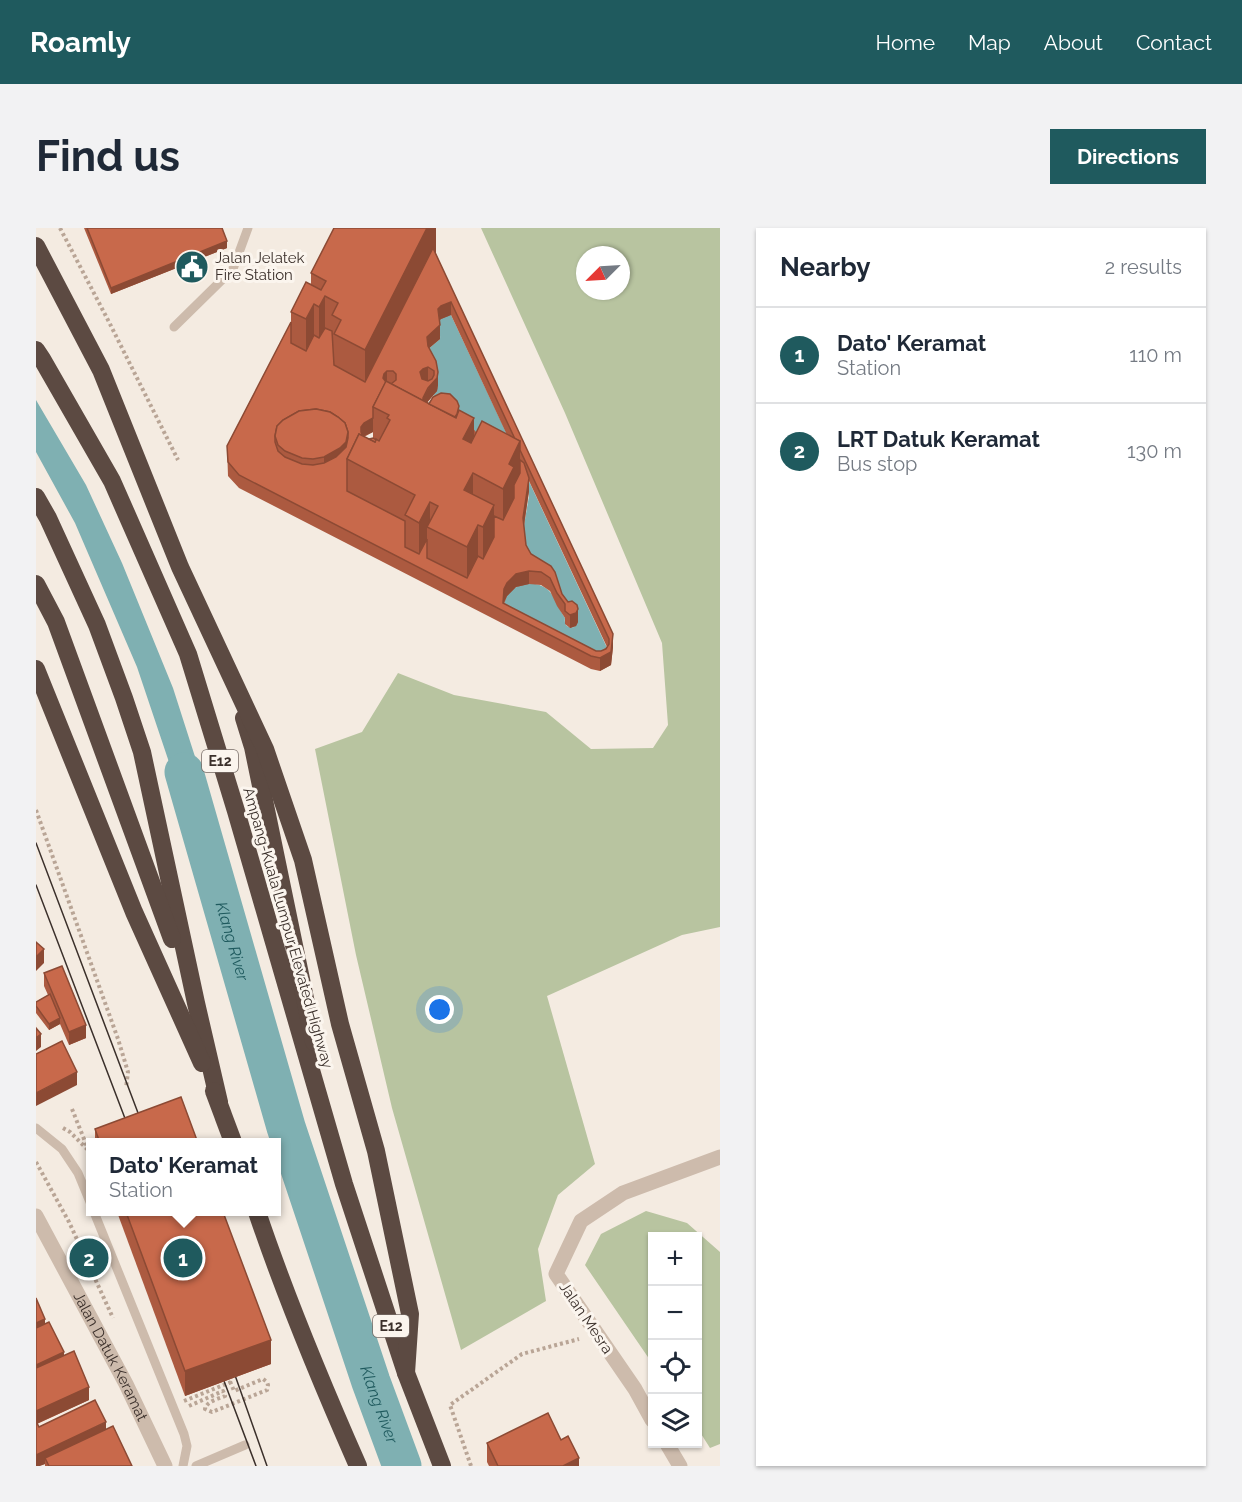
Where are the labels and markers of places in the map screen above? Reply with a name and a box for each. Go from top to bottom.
public building icon: Jalan Jelatek Fire Station [174,249,210,285]
place label: Jalan Jelatek Fire Station [215,249,304,284]
pin: 2 [70,1236,108,1280]
pin: 1 [164,1236,202,1280]

